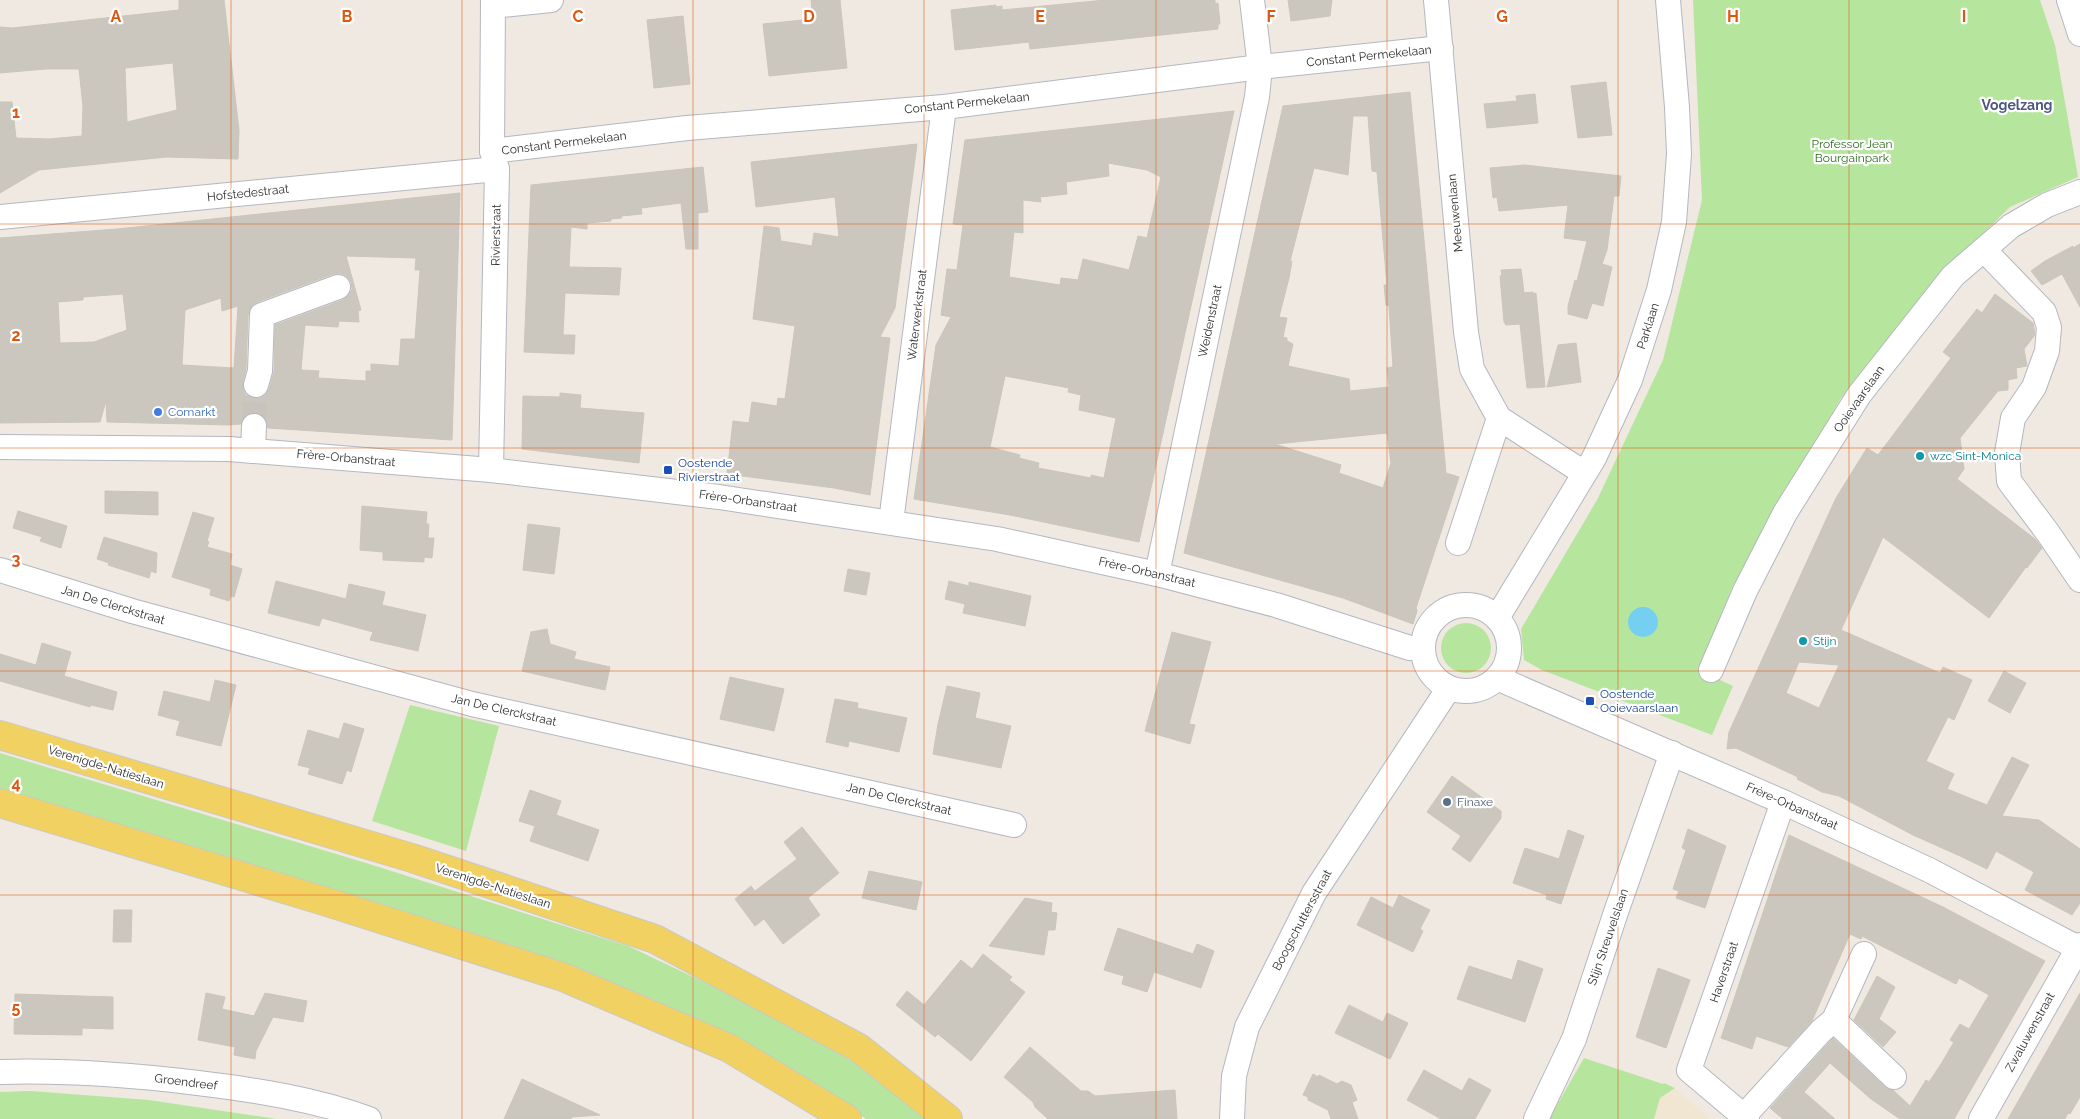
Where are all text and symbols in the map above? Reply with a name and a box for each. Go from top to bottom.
text: A [111,7,122,26]
text: B [342,7,353,26]
text: C [573,7,584,26]
text: D [803,7,815,26]
text: E [1035,7,1045,26]
text: F [1266,7,1276,26]
text: G [1496,7,1508,26]
text: H [1727,7,1739,26]
text: I [1962,7,1966,26]
street label: Constant Permekelaan [1306,42,1432,70]
street label: Constant Permekelaan [904,89,1030,117]
district label: Vogelzang [1982,97,2053,113]
text: 1 [12,103,20,122]
street label: Constant Permekelaan [501,128,627,158]
park label: Professor Jean Bourgainpark [1812,137,1892,165]
street label: Meeuwenlaan [1445,173,1465,253]
street label: Hofstedestraat [206,182,290,204]
street label: Rivierstraat [488,204,504,266]
street label: Waterwerkstraat [904,269,930,361]
street label: Weidenstraat [1195,283,1225,359]
street label: Parklaan [1634,301,1662,351]
text: 2 [11,326,21,345]
street label: Ooievaarslaan [1831,363,1887,435]
place label: Comarkt [168,405,216,419]
marker: Comarkt [152,406,164,418]
street label: Frère-Orbanstraat [296,447,396,469]
place label: wzc Sint-Monica [1930,449,2021,463]
marker: wzc Sint-Monica [1914,450,1926,462]
place label: Oostende Rivierstraat [678,456,740,484]
marker: Oostende Rivierstraat [662,464,674,476]
street label: Frère-Orbanstraat [698,487,798,515]
text: 3 [12,550,21,569]
street label: Frère-Orbanstraat [1097,554,1197,590]
street label: Jan De Clerckstraat [60,583,166,627]
place label: Stijn [1813,634,1837,648]
marker: Stijn [1797,635,1809,647]
place label: Oostende Ooievaarslaan [1600,687,1678,715]
street label: Jan De Clerckstraat [450,691,558,729]
marker: Oostende Ooievaarslaan [1584,695,1596,707]
street label: Verenigde-Natieslaan [46,743,166,791]
text: 4 [11,774,21,793]
street label: Frère-Orbanstraat [1744,779,1840,833]
street label: Jan De Clerckstraat [845,780,953,818]
place label: Finaxe [1457,795,1493,809]
marker: Finaxe [1441,796,1453,808]
street label: Verenigde-Natieslaan [433,861,553,911]
street label: Boogschuttersstraat [1269,867,1335,973]
street label: Stijn Streuvelslaan [1585,887,1631,987]
street label: Haverstraat [1707,940,1741,1004]
street label: Zwaluwenstraat [2002,990,2058,1074]
text: 5 [12,998,21,1017]
street label: Groendreef [154,1071,219,1093]

